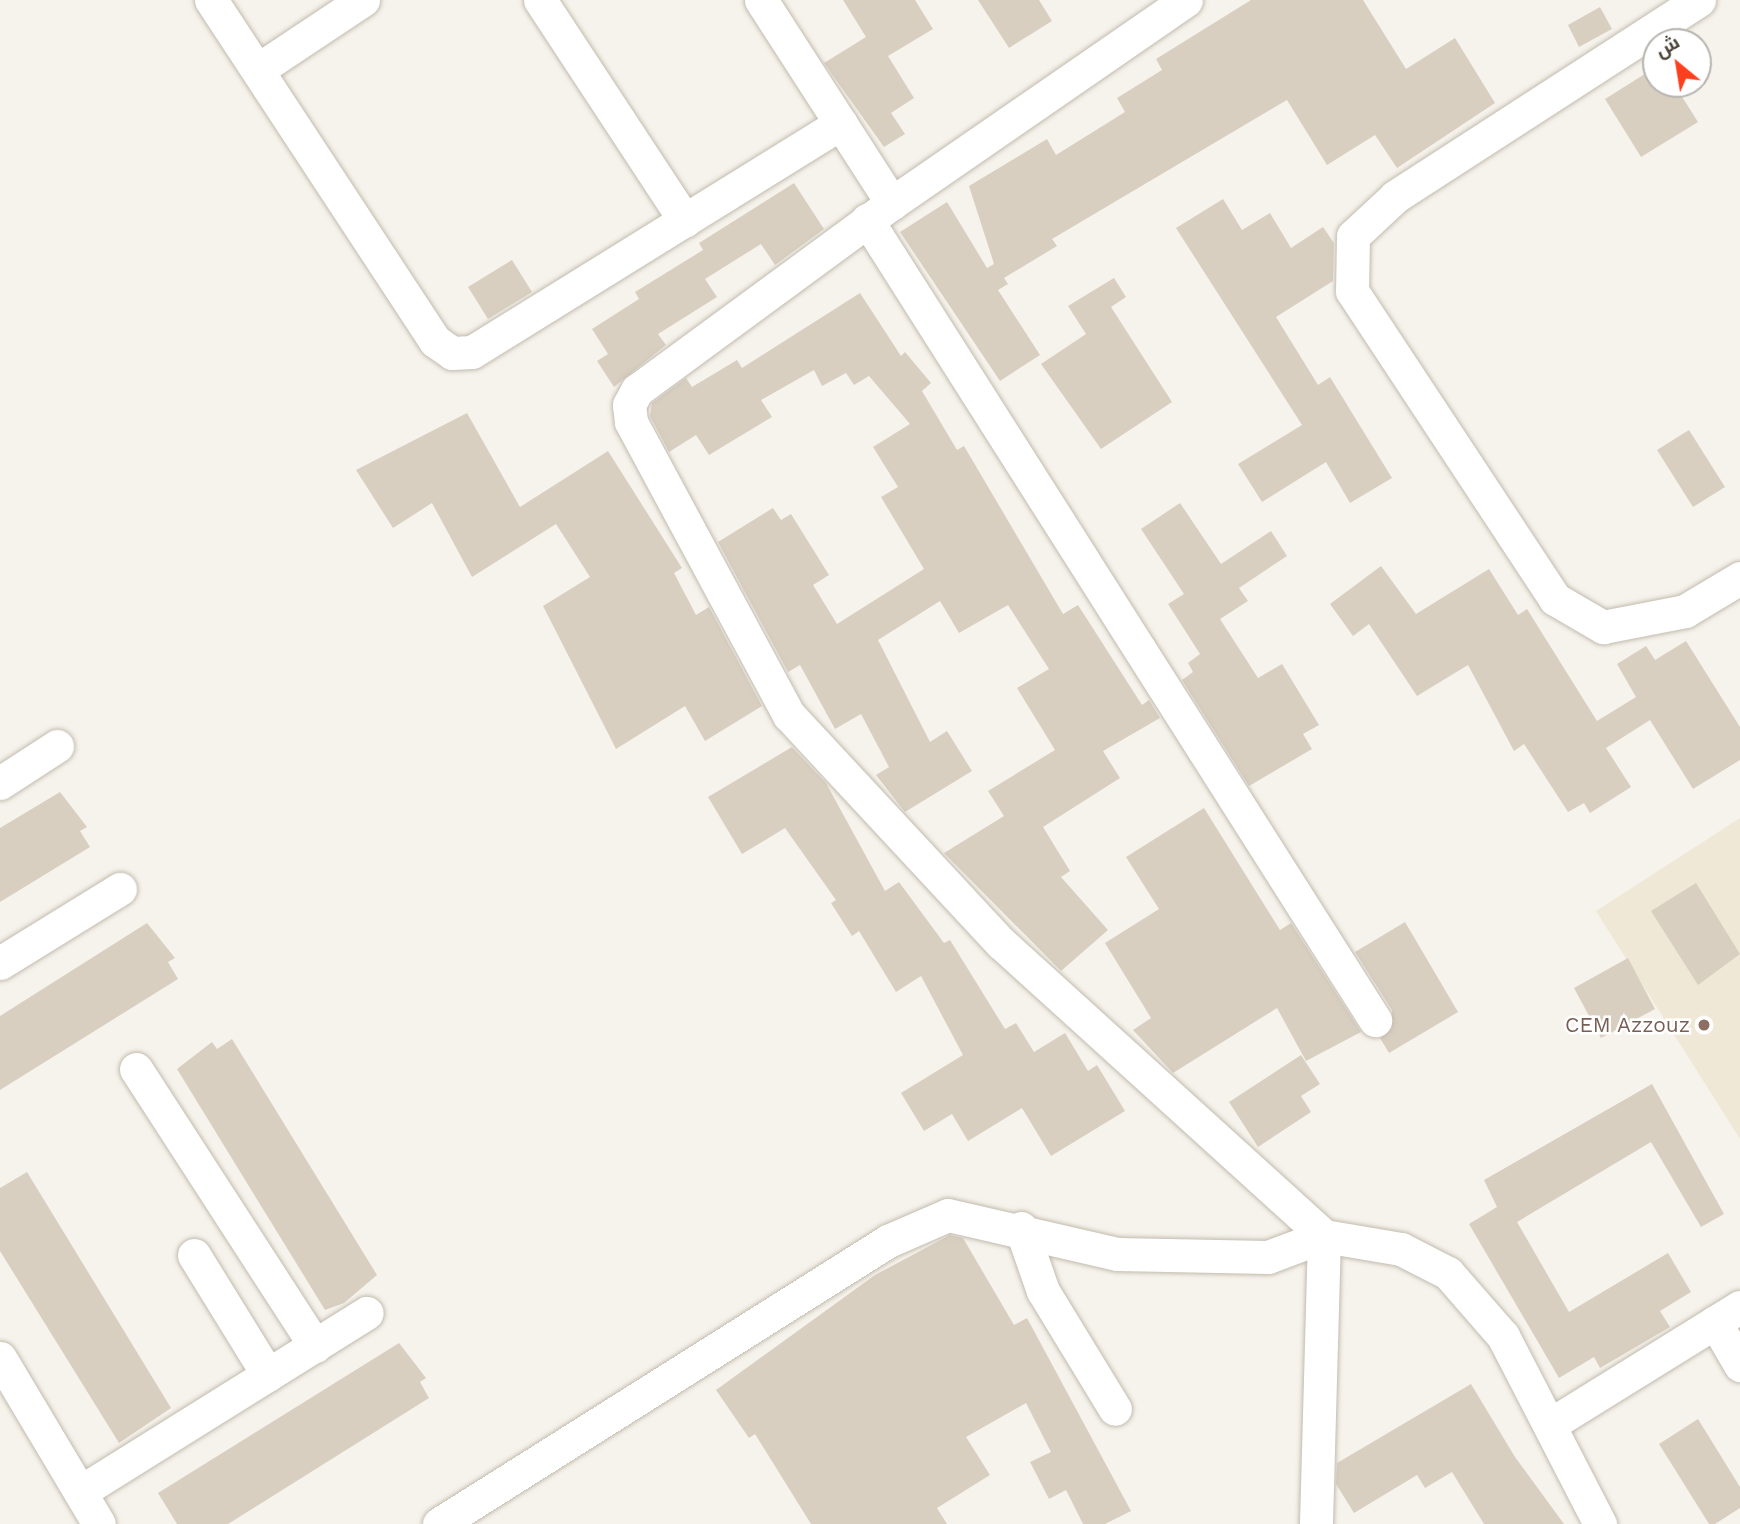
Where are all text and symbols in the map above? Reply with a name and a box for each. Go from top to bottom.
north arrow [1642,28,1712,98]
text: ش [1651,30,1684,62]
place label: CEM Azzouz [1564,1012,1690,1038]
marker: CEM Azzouz [1696,1017,1712,1033]

